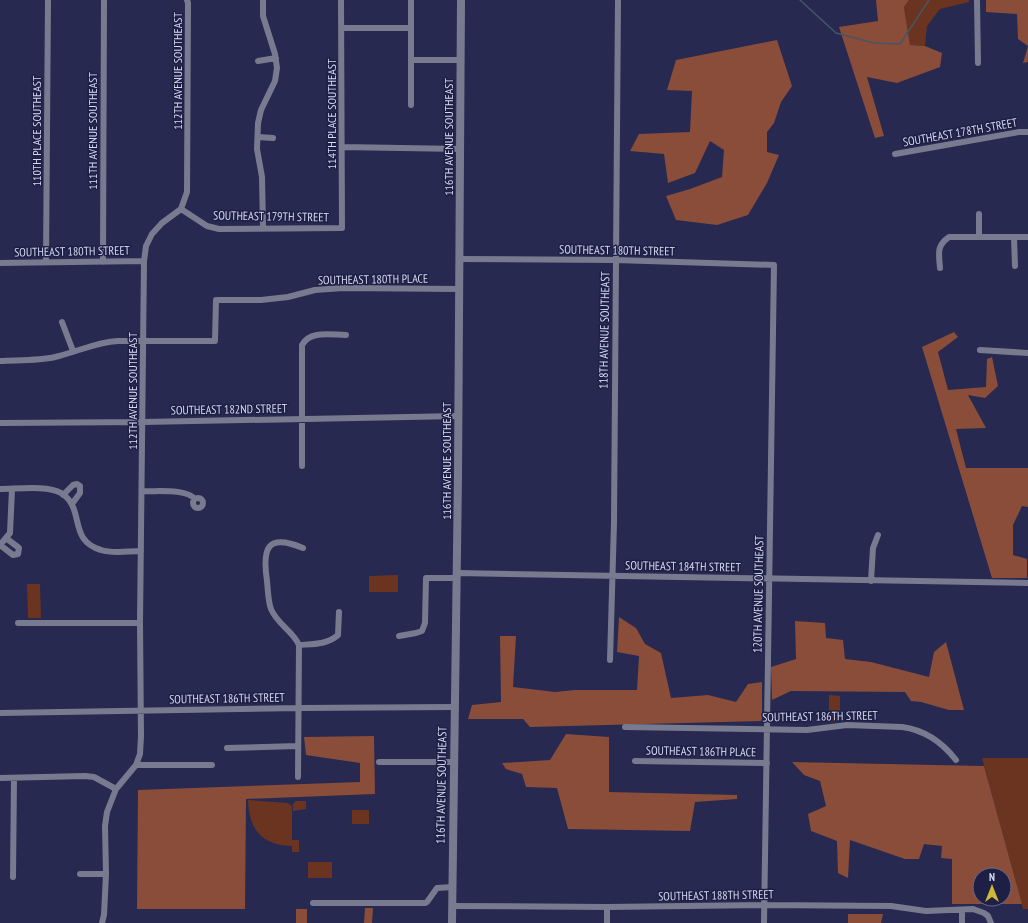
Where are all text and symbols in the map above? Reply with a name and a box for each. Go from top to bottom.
street label: 112TH AVENUE SOUTHEAST [170,12,185,130]
street label: 114TH PLACE SOUTHEAST [324,58,339,169]
street label: 111TH AVENUE SOUTHEAST [85,72,100,190]
street label: 110TH PLACE SOUTHEAST [29,75,44,186]
street label: 116TH AVENUE SOUTHEAST [441,78,456,196]
street label: SOUTHEAST 178TH STREET [902,114,1019,149]
street label: SOUTHEAST 179TH STREET [213,207,330,225]
street label: SOUTHEAST 180TH STREET [559,241,676,259]
street label: SOUTHEAST 180TH STREET [14,242,131,260]
street label: 118TH AVENUE SOUTHEAST [595,270,613,389]
street label: SOUTHEAST 180TH PLACE [318,271,428,287]
street label: 112TH AVENUE SOUTHEAST [125,332,140,450]
street label: SOUTHEAST 182ND STREET [171,400,288,418]
street label: 116TH AVENUE SOUTHEAST [439,402,454,520]
street label: 120TH AVENUE SOUTHEAST [749,534,767,653]
street label: SOUTHEAST 184TH STREET [625,557,742,575]
street label: SOUTHEAST 186TH STREET [169,689,286,707]
street label: SOUTHEAST 186TH STREET [762,707,879,725]
street label: 116TH AVENUE SOUTHEAST [432,725,450,844]
street label: SOUTHEAST 186TH PLACE [646,743,756,759]
north arrow [972,867,1012,907]
text: N [989,870,995,884]
street label: SOUTHEAST 188TH STREET [658,886,775,904]

